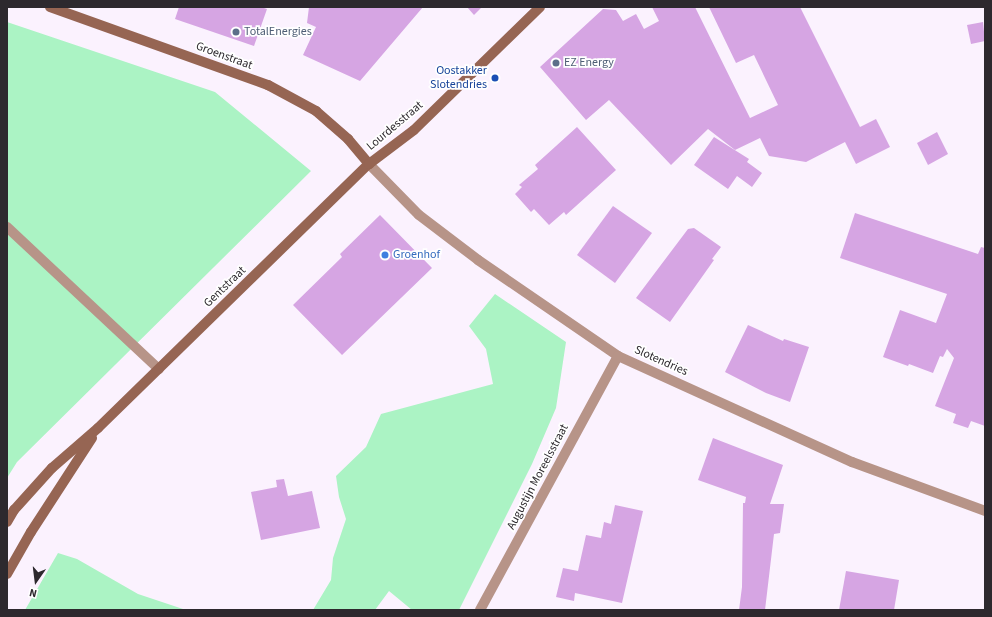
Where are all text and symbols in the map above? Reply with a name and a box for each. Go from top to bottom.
place label: TotalEnergies [244,25,312,39]
marker: TotalEnergies [231,27,241,37]
street label: Groenstraat [194,39,254,73]
place label: EZ Energy [564,56,614,70]
marker: EZ Energy [551,58,561,68]
place label: Oostakker Slotendries [430,64,487,92]
marker: Oostakker Slotendries [490,73,500,83]
street label: Lourdesstraat [364,98,426,154]
place label: Groenhof [393,248,440,262]
marker: Groenhof [380,250,390,260]
street label: Gentstraat [201,264,249,310]
street label: Slotendries [632,343,690,379]
street label: Augustijn Moreelsstraat [504,422,572,532]
north arrow [16,561,56,601]
text: N [28,585,38,601]

